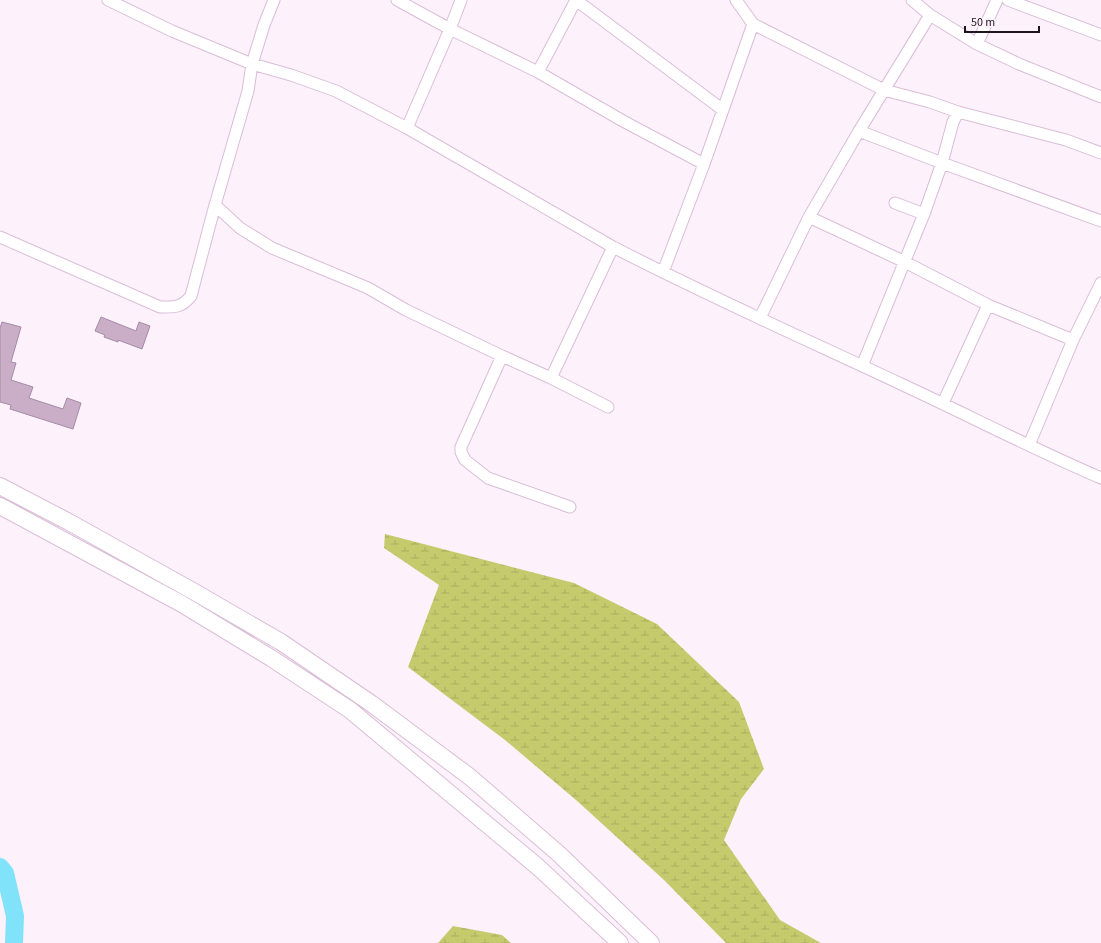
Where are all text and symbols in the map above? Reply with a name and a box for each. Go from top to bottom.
scale bar [965,8,1039,34]
text: 50 m [971,14,995,31]

